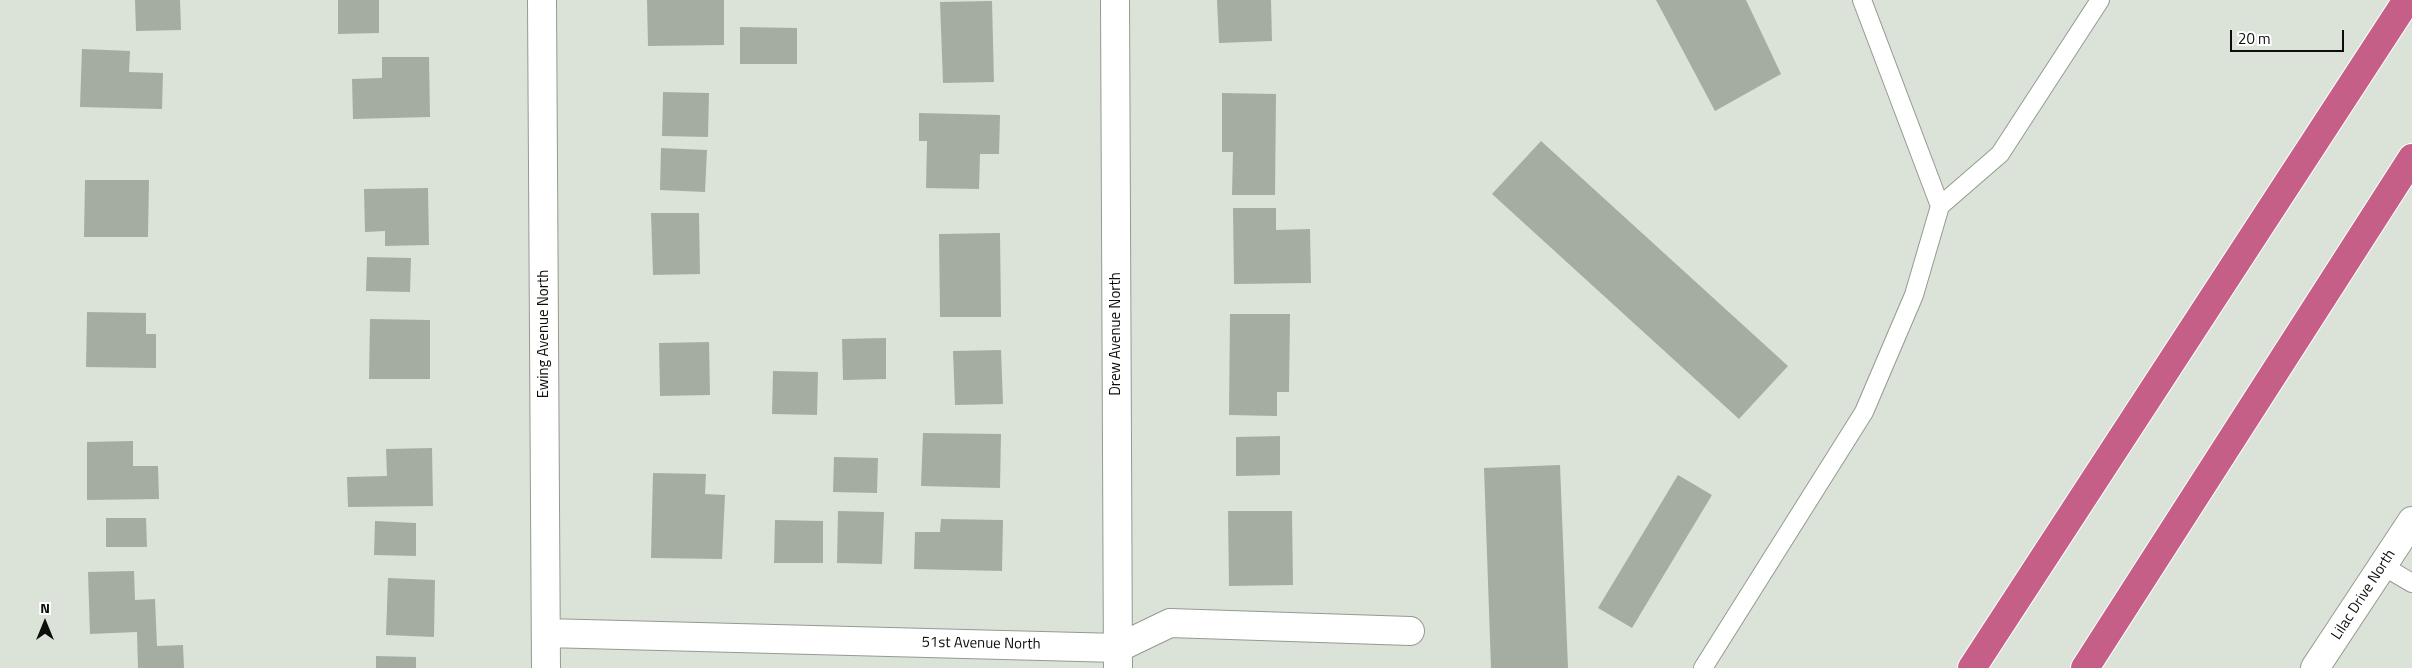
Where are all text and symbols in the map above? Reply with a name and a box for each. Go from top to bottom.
scale bar [2232,20,2346,52]
text: 20 m [2238,27,2271,50]
street label: Ewing Avenue North [535,270,553,398]
street label: Drew Avenue North [1107,272,1125,396]
street label: Lilac Drive North [2328,547,2400,643]
text: N [40,597,50,618]
north arrow [20,598,70,648]
street label: 51st Avenue North [921,634,1041,654]

